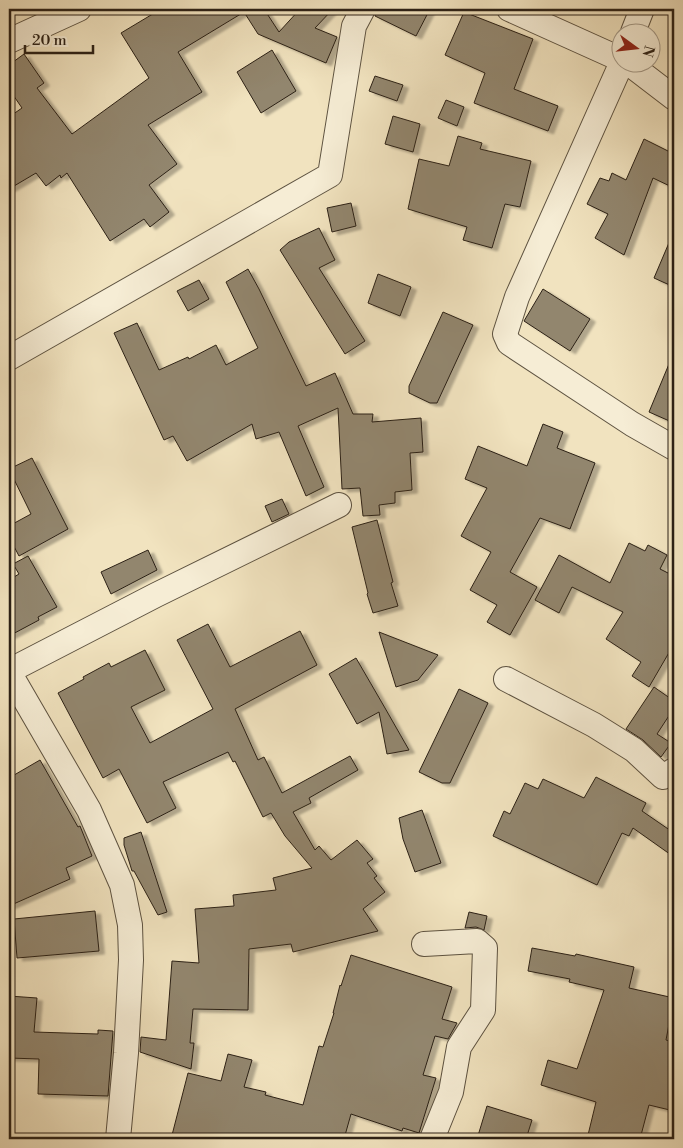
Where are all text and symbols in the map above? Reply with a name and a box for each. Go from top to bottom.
scale bar [25,22,92,54]
north arrow [610,22,660,72]
text: 20 m [32,31,67,50]
text: N [637,43,658,59]

